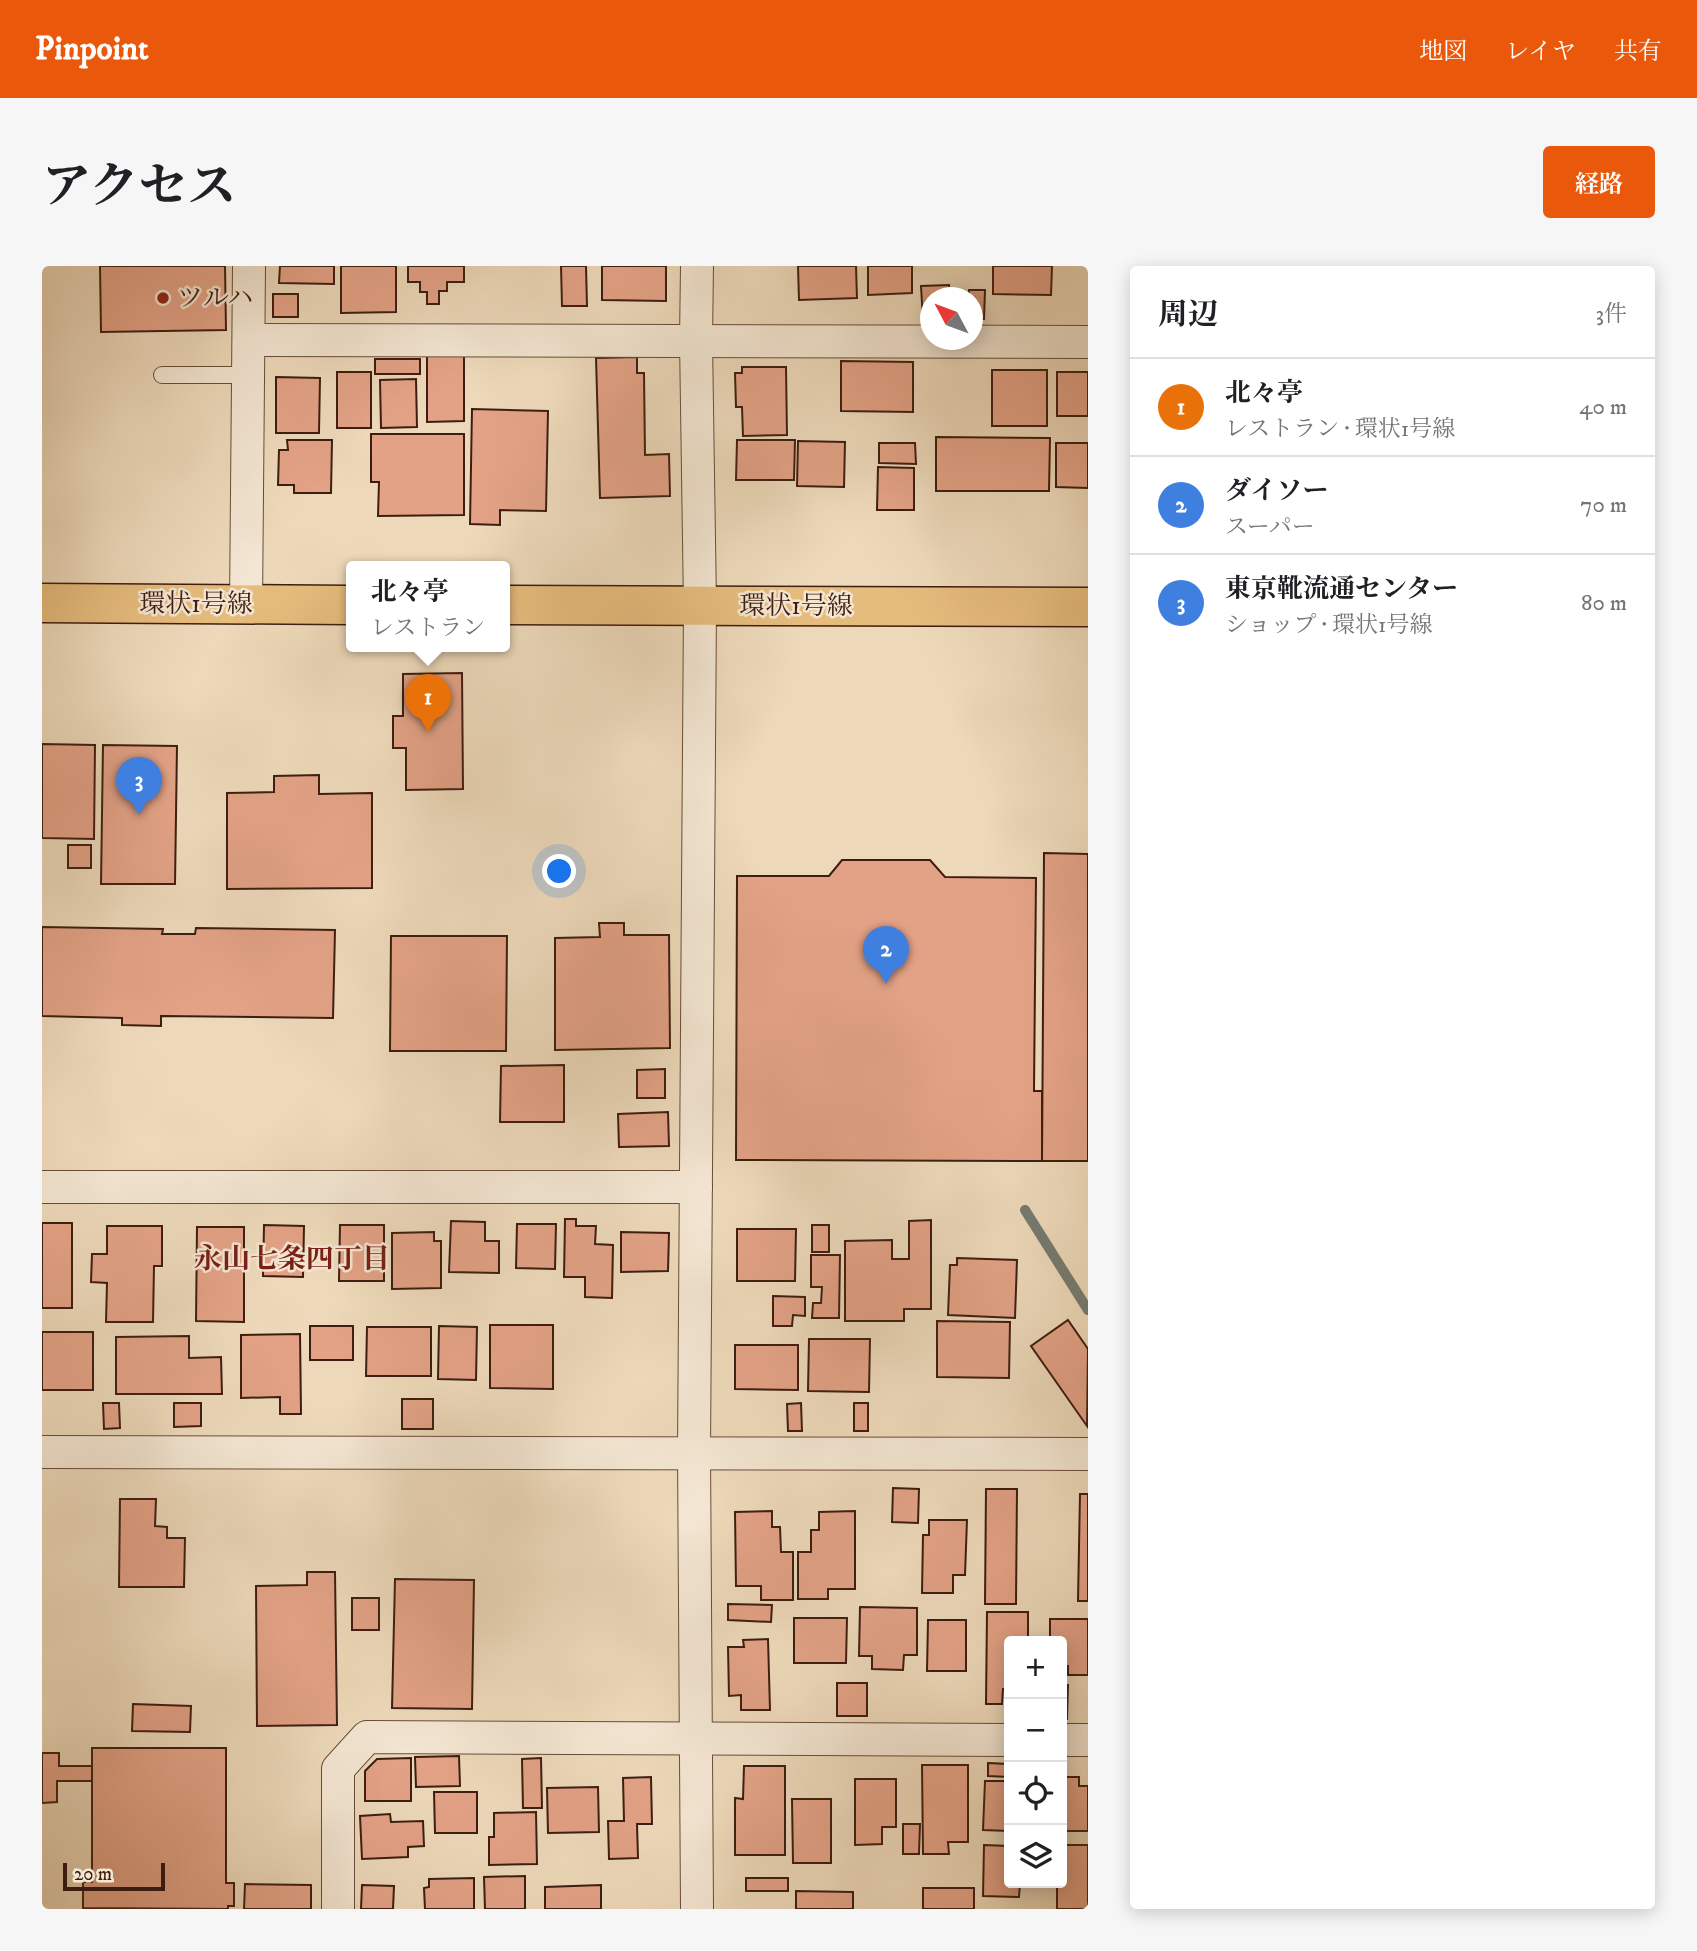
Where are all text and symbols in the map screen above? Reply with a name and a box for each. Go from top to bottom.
text: Pinpoint [35,29,149,70]
text: 地図 [1419,37,1467,67]
text: レイヤ [1505,37,1576,67]
text: 共有 [1614,37,1662,67]
button: 経路 [1543,146,1655,218]
text: アクセス [42,157,237,219]
place label: ツルハ [177,282,253,315]
north arrow [920,287,983,350]
marker: ツルハ [155,290,171,306]
text: 周辺 [1158,297,1218,334]
text: 3件 [1595,300,1627,329]
text: 北々亭 [1225,377,1303,410]
text: 1 [1177,393,1185,422]
text: 40 m [1579,393,1627,422]
text: レストラン · 環状1号線 [1225,415,1455,444]
text: ダイソー [1225,475,1328,508]
text: 2 [1175,491,1187,520]
text: 70 m [1580,491,1627,520]
text: スーパー [1225,513,1315,542]
popup [346,561,510,652]
text: 東京靴流通センター [1225,573,1458,606]
text: 北々亭 [371,576,449,609]
street label: 環状1号線 [139,588,253,621]
text: 3 [1177,589,1185,618]
text: 80 m [1581,589,1627,618]
street label: 環状1号線 [739,590,853,623]
text: ショップ · 環状1号線 [1225,611,1432,640]
text: レストラン [371,614,485,643]
pin: 1 [405,674,451,732]
pin: 3 [116,757,162,815]
your location [542,854,576,888]
pin: 2 [863,926,909,984]
district label: 永山七条四丁目 [194,1242,390,1277]
map controls [1004,1636,1067,1888]
button: + [1004,1636,1067,1699]
button: − [1004,1699,1067,1762]
button: locate [1004,1762,1067,1825]
button: layers [1004,1825,1067,1888]
scale bar [63,1860,164,1892]
text: 20 m [74,1863,112,1886]

